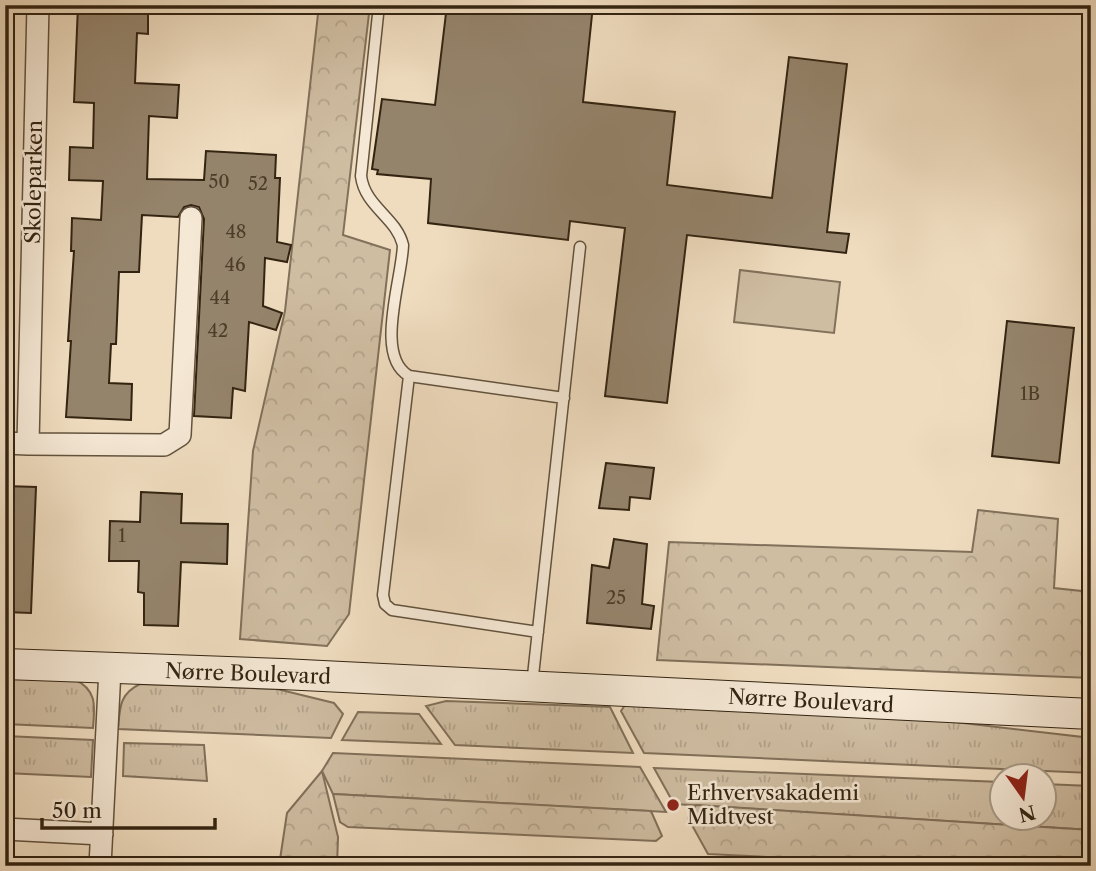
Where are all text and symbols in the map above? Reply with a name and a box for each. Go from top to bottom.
street label: Skoleparken [20,120,47,244]
house number: 50 [208,171,230,193]
house number: 52 [248,173,268,195]
house number: 48 [225,221,247,243]
house number: 46 [225,254,245,276]
house number: 44 [210,287,230,309]
house number: 42 [208,320,228,342]
house number: 1B [1020,383,1040,405]
house number: 1 [118,525,126,547]
house number: 25 [606,587,626,609]
street label: Nørre Boulevard [165,658,332,689]
street label: Nørre Boulevard [727,684,895,717]
north arrow [988,762,1058,832]
place label: Erhvervsakademi Midtvest [687,780,859,829]
scale bar [42,787,215,831]
marker: Erhvervsakademi Midtvest [665,797,681,813]
text: 50 m [52,798,102,823]
text: N [1016,800,1038,826]

